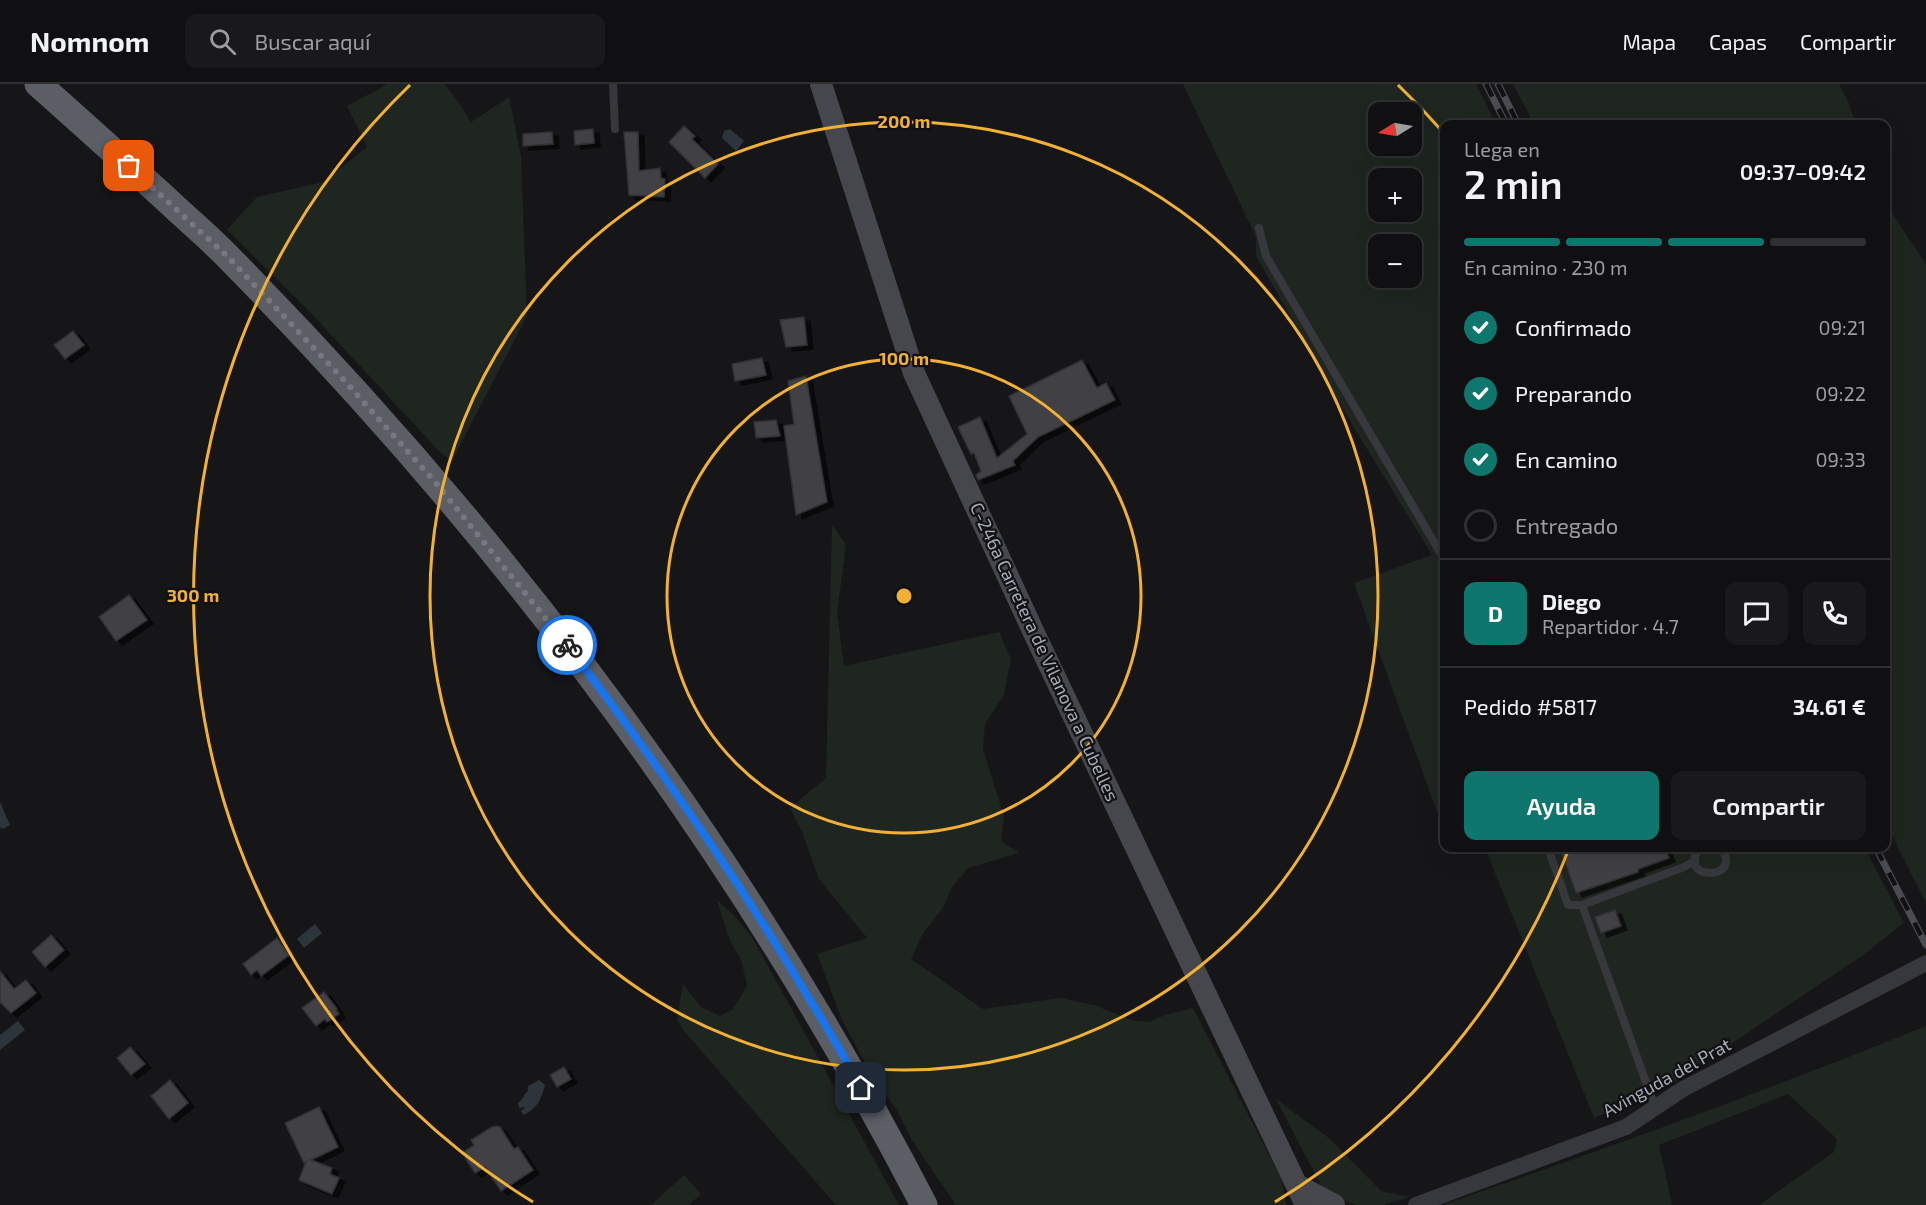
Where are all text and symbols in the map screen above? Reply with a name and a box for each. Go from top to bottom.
search box [185,14,605,68]
text: Nomnom [30,24,149,58]
icon: search [206,25,239,58]
text: Buscar aquí [254,28,371,54]
text: Mapa [1622,29,1676,54]
text: Capas [1709,29,1767,54]
text: Compartir [1800,29,1896,54]
north arrow [1368,102,1422,156]
map controls [1368,102,1422,288]
text: 200 m [878,110,930,132]
text: Llega en [1464,137,1540,161]
pin [103,140,154,191]
icon: bag [112,149,145,182]
text: 09:37–09:42 [1740,158,1866,184]
text: 2 min [1464,160,1563,207]
button: + [1368,168,1422,222]
button: − [1368,234,1422,288]
text: En camino · 230 m [1464,255,1628,279]
icon: check [1464,311,1497,344]
text: Confirmado [1515,314,1631,340]
text: 09:21 [1819,315,1866,339]
text: 100 m [879,347,929,369]
icon: check [1464,377,1497,410]
text: Preparando [1515,380,1632,406]
text: 09:22 [1815,381,1866,405]
icon: check [1464,443,1497,476]
text: En camino [1515,446,1618,472]
text: 09:33 [1816,447,1866,471]
street label: C-246a Carretera de Vilanova a Cubelles [966,499,1124,804]
text: Entregado [1515,512,1618,538]
button: chat [1725,582,1788,645]
button: phone [1803,582,1866,645]
text: 300 m [167,584,219,606]
centre of rings [894,586,914,606]
text: Diego [1542,588,1601,614]
text: D [1488,600,1503,626]
text: Repartidor · 4.7 [1542,614,1679,638]
courier [537,615,597,675]
icon: bike [551,629,584,662]
text: Pedido #5817 [1464,693,1597,719]
text: 34.61 € [1793,693,1866,719]
button: Ayuda [1464,771,1659,840]
button: Compartir [1671,771,1866,840]
street label: Avinguda del Prat [1599,1033,1735,1121]
pin [835,1062,886,1113]
icon: home [844,1071,877,1104]

